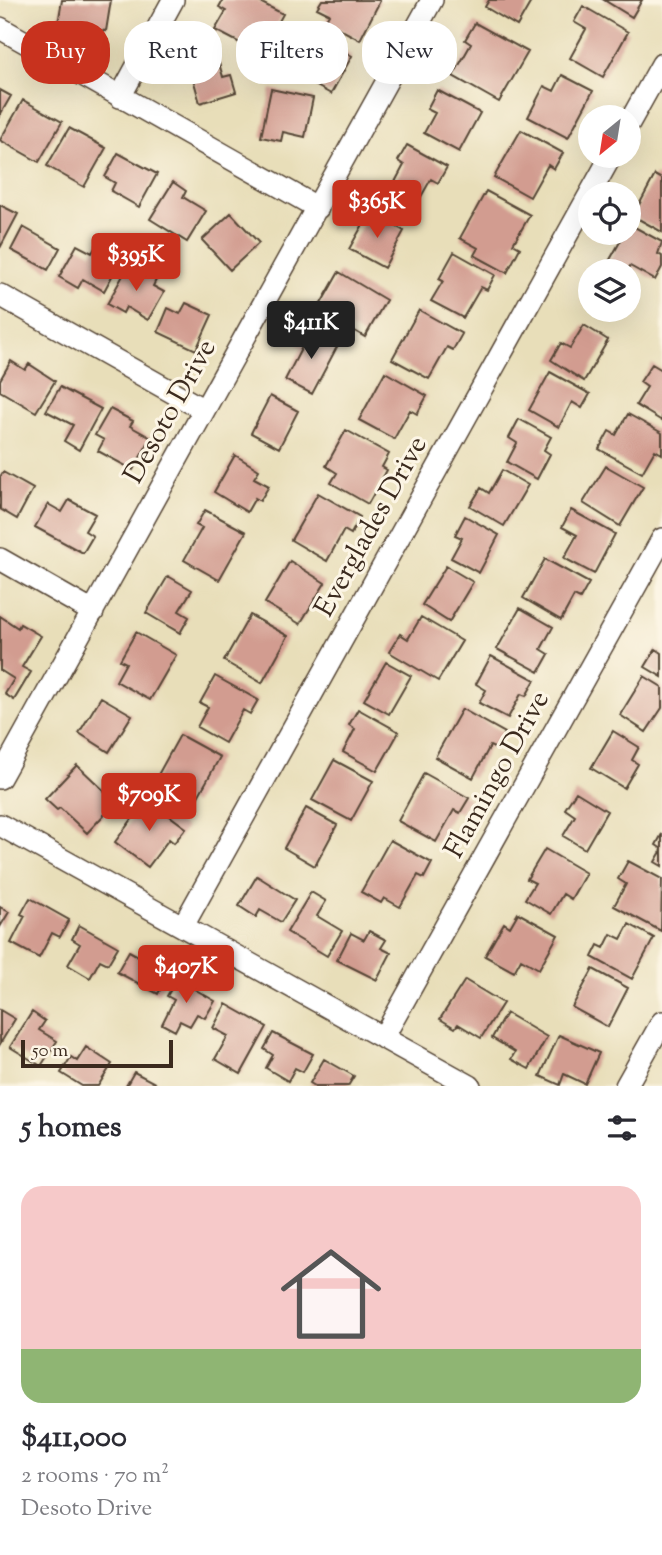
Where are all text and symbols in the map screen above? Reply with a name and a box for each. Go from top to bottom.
chip: Buy [21,21,110,84]
chip: Rent [124,21,222,84]
chip: Filters [236,21,348,84]
chip: New [362,21,457,84]
north arrow [578,105,640,168]
map controls [578,105,641,322]
pin: $365K [328,180,426,240]
button: locate [578,182,641,245]
text: $365K [348,186,406,219]
pin: $395K [87,233,185,293]
text: $395K [107,239,165,272]
button: layers [578,259,641,322]
pin: $411K [262,302,360,361]
text: $411K [283,307,339,340]
street label: Desoto Drive [115,332,227,492]
street label: Everglades Drive [306,429,438,625]
street label: Flamingo Drive [435,684,561,866]
pin: $709K [100,774,198,833]
text: $709K [117,779,181,812]
pin: $407K [137,946,235,1005]
text: $407K [154,951,218,984]
scale bar [21,1037,173,1069]
text: 50 m [32,1038,68,1065]
text: 5 homes [21,1107,122,1150]
icon: filters [603,1109,641,1147]
icon: home [268,1231,394,1357]
text: $411,000 [21,1417,127,1460]
text: 2 rooms · 70 m² [21,1460,169,1493]
text: Desoto Drive [21,1493,152,1526]

